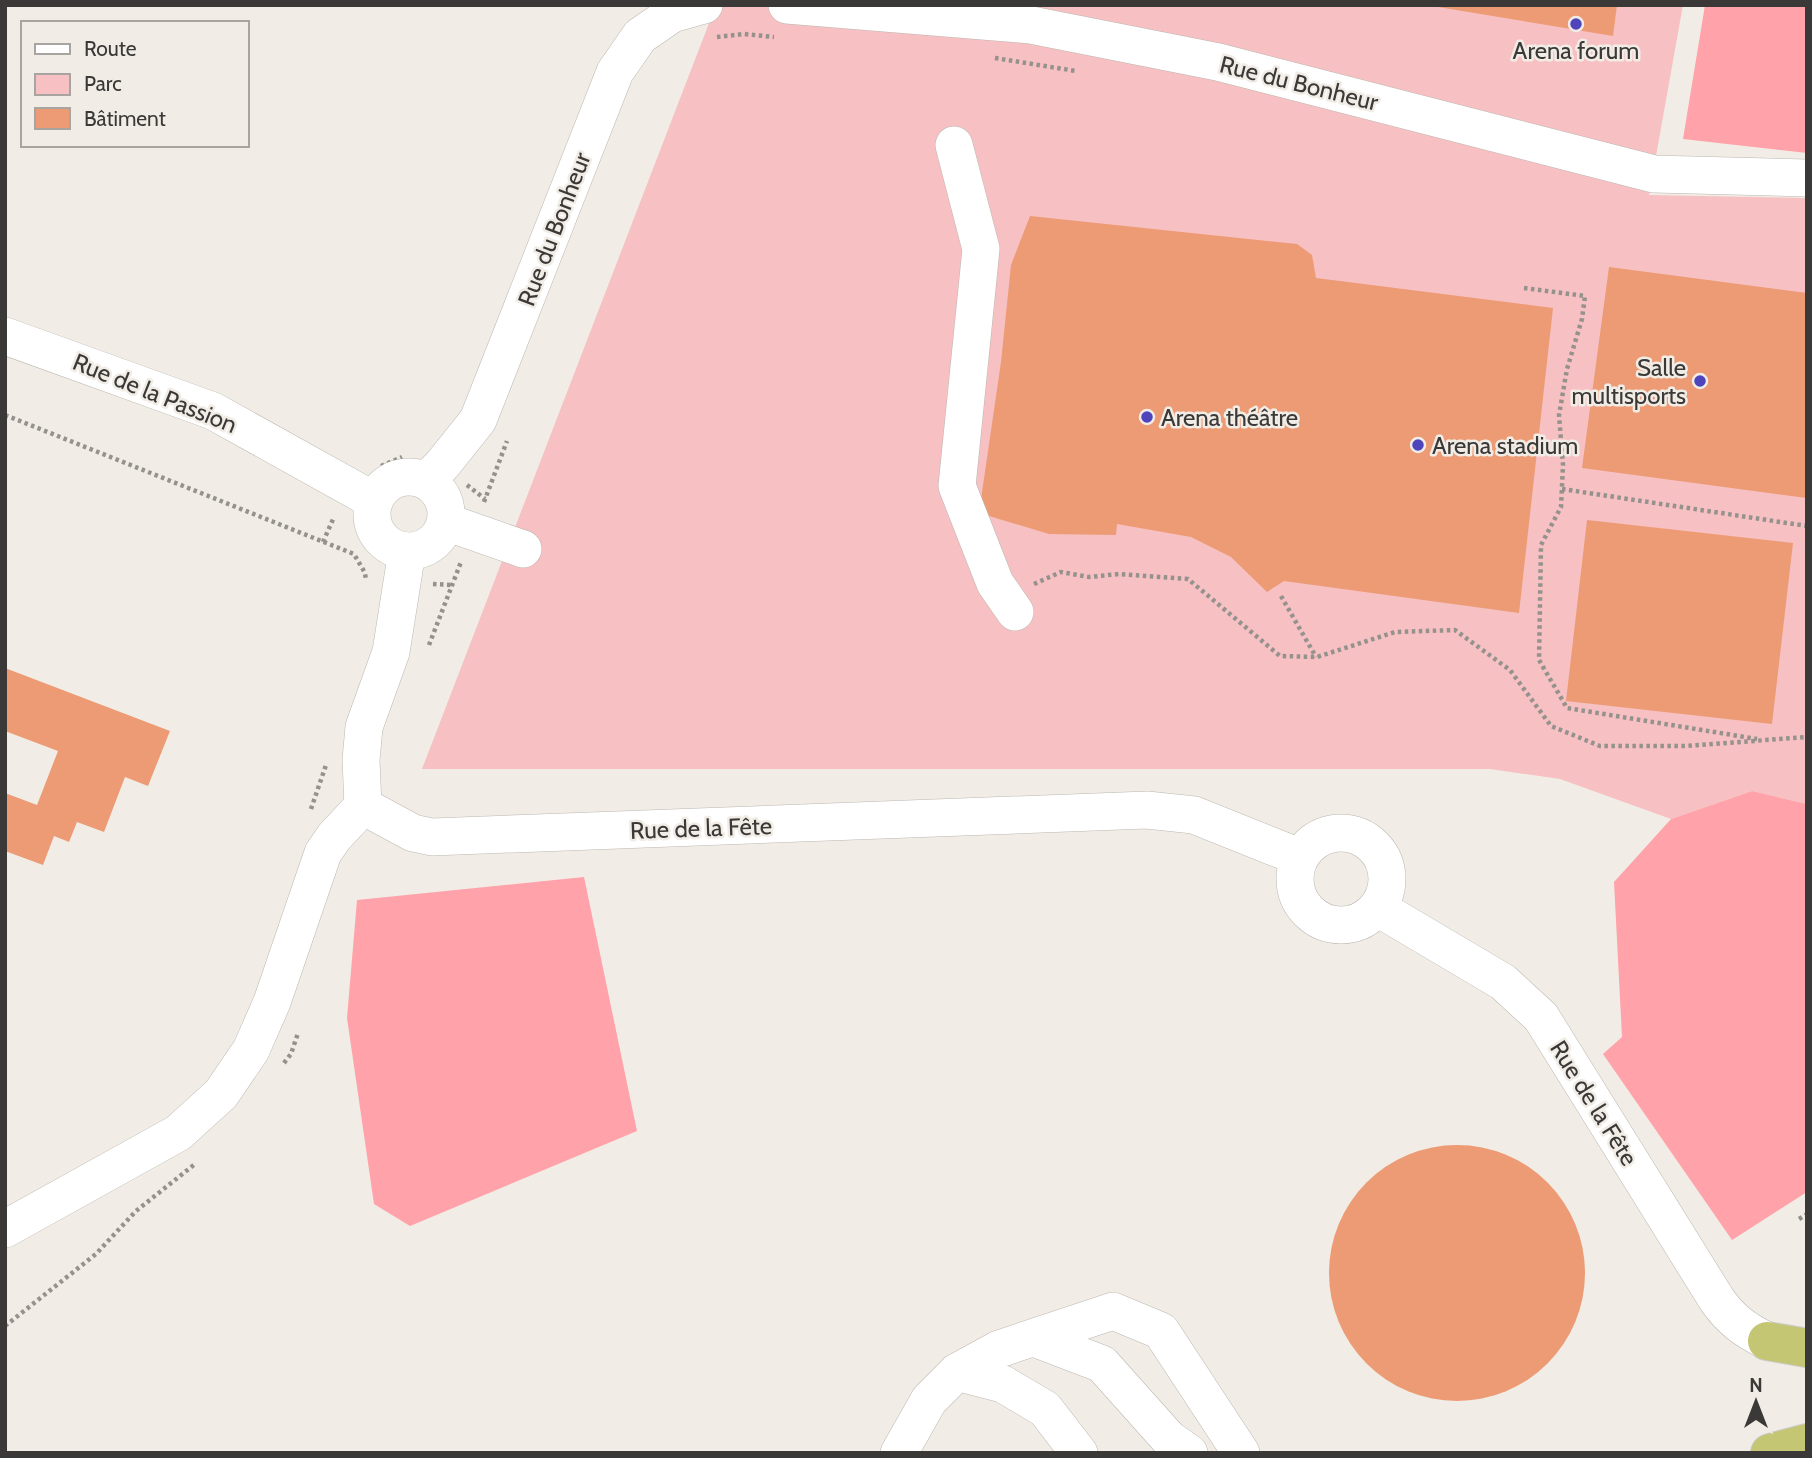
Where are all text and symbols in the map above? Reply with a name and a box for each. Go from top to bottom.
marker: Arena forum [1568,16,1584,32]
legend [21,21,248,147]
text: Route [84,36,137,61]
place label: Arena forum [1513,36,1639,65]
street label: Rue du Bonheur [1217,49,1382,117]
text: Parc [84,71,122,96]
text: Bâtiment [84,106,166,131]
street label: Rue du Bonheur [511,148,597,310]
street label: Rue de la Passion [69,347,241,439]
place label: Salle multisports [1572,353,1686,410]
marker: Salle multisports [1692,373,1708,389]
place label: Arena théâtre [1161,403,1298,432]
marker: Arena théâtre [1139,409,1155,425]
place label: Arena stadium [1432,431,1578,460]
marker: Arena stadium [1410,437,1426,453]
street label: Rue de la Fête [629,811,773,845]
street label: Rue de la Fête [1544,1035,1644,1171]
north arrow [1721,1367,1791,1437]
text: N [1749,1374,1763,1397]

